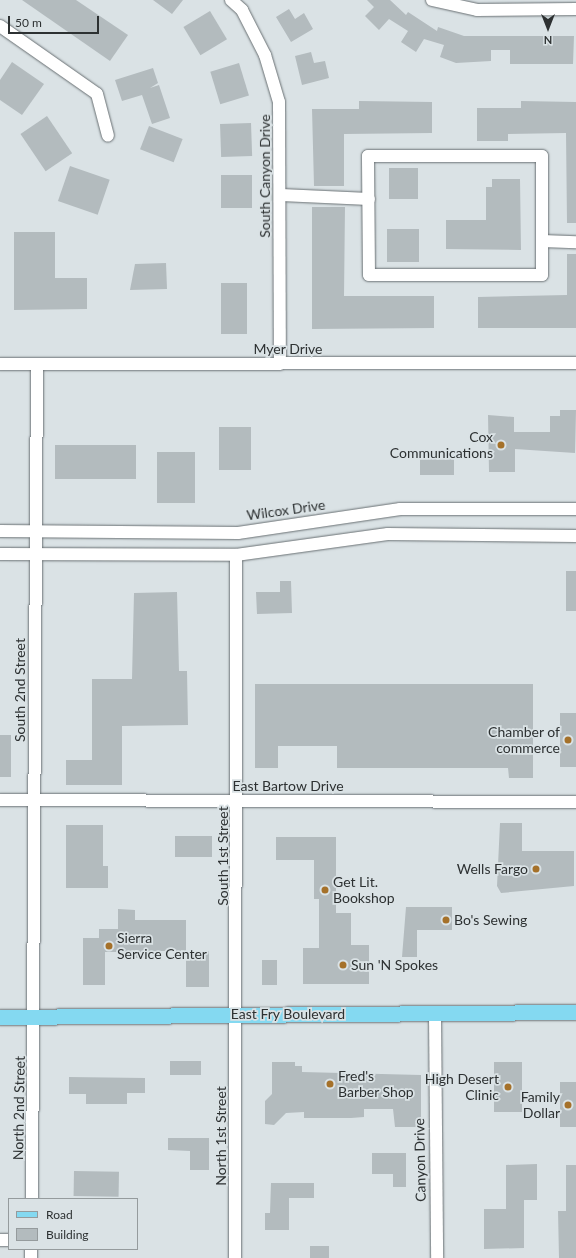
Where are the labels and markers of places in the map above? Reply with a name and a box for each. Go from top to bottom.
place label: Cox Communications [390,429,493,462]
marker: Cox Communications [496,440,506,450]
place label: Chamber of commerce [488,724,560,756]
marker: Chamber of commerce [563,735,573,745]
place label: Wells Fargo [457,861,528,877]
marker: Wells Fargo [531,864,541,874]
place label: Get Lit. Bookshop [333,874,395,906]
marker: Get Lit. Bookshop [320,885,330,895]
place label: Bo's Sewing [454,912,527,928]
marker: Bo's Sewing [441,915,451,925]
place label: Sierra Service Center [117,930,207,962]
marker: Sierra Service Center [104,941,114,951]
place label: Sun 'N Spokes [351,957,438,973]
marker: Sun 'N Spokes [338,960,348,970]
place label: Fred's Barber Shop [338,1068,414,1100]
place label: High Desert Clinic [425,1071,499,1104]
marker: Fred's Barber Shop [325,1079,335,1089]
marker: High Desert Clinic [502,1081,514,1093]
place label: Family Dollar [521,1089,560,1122]
marker: Family Dollar [563,1100,573,1110]

